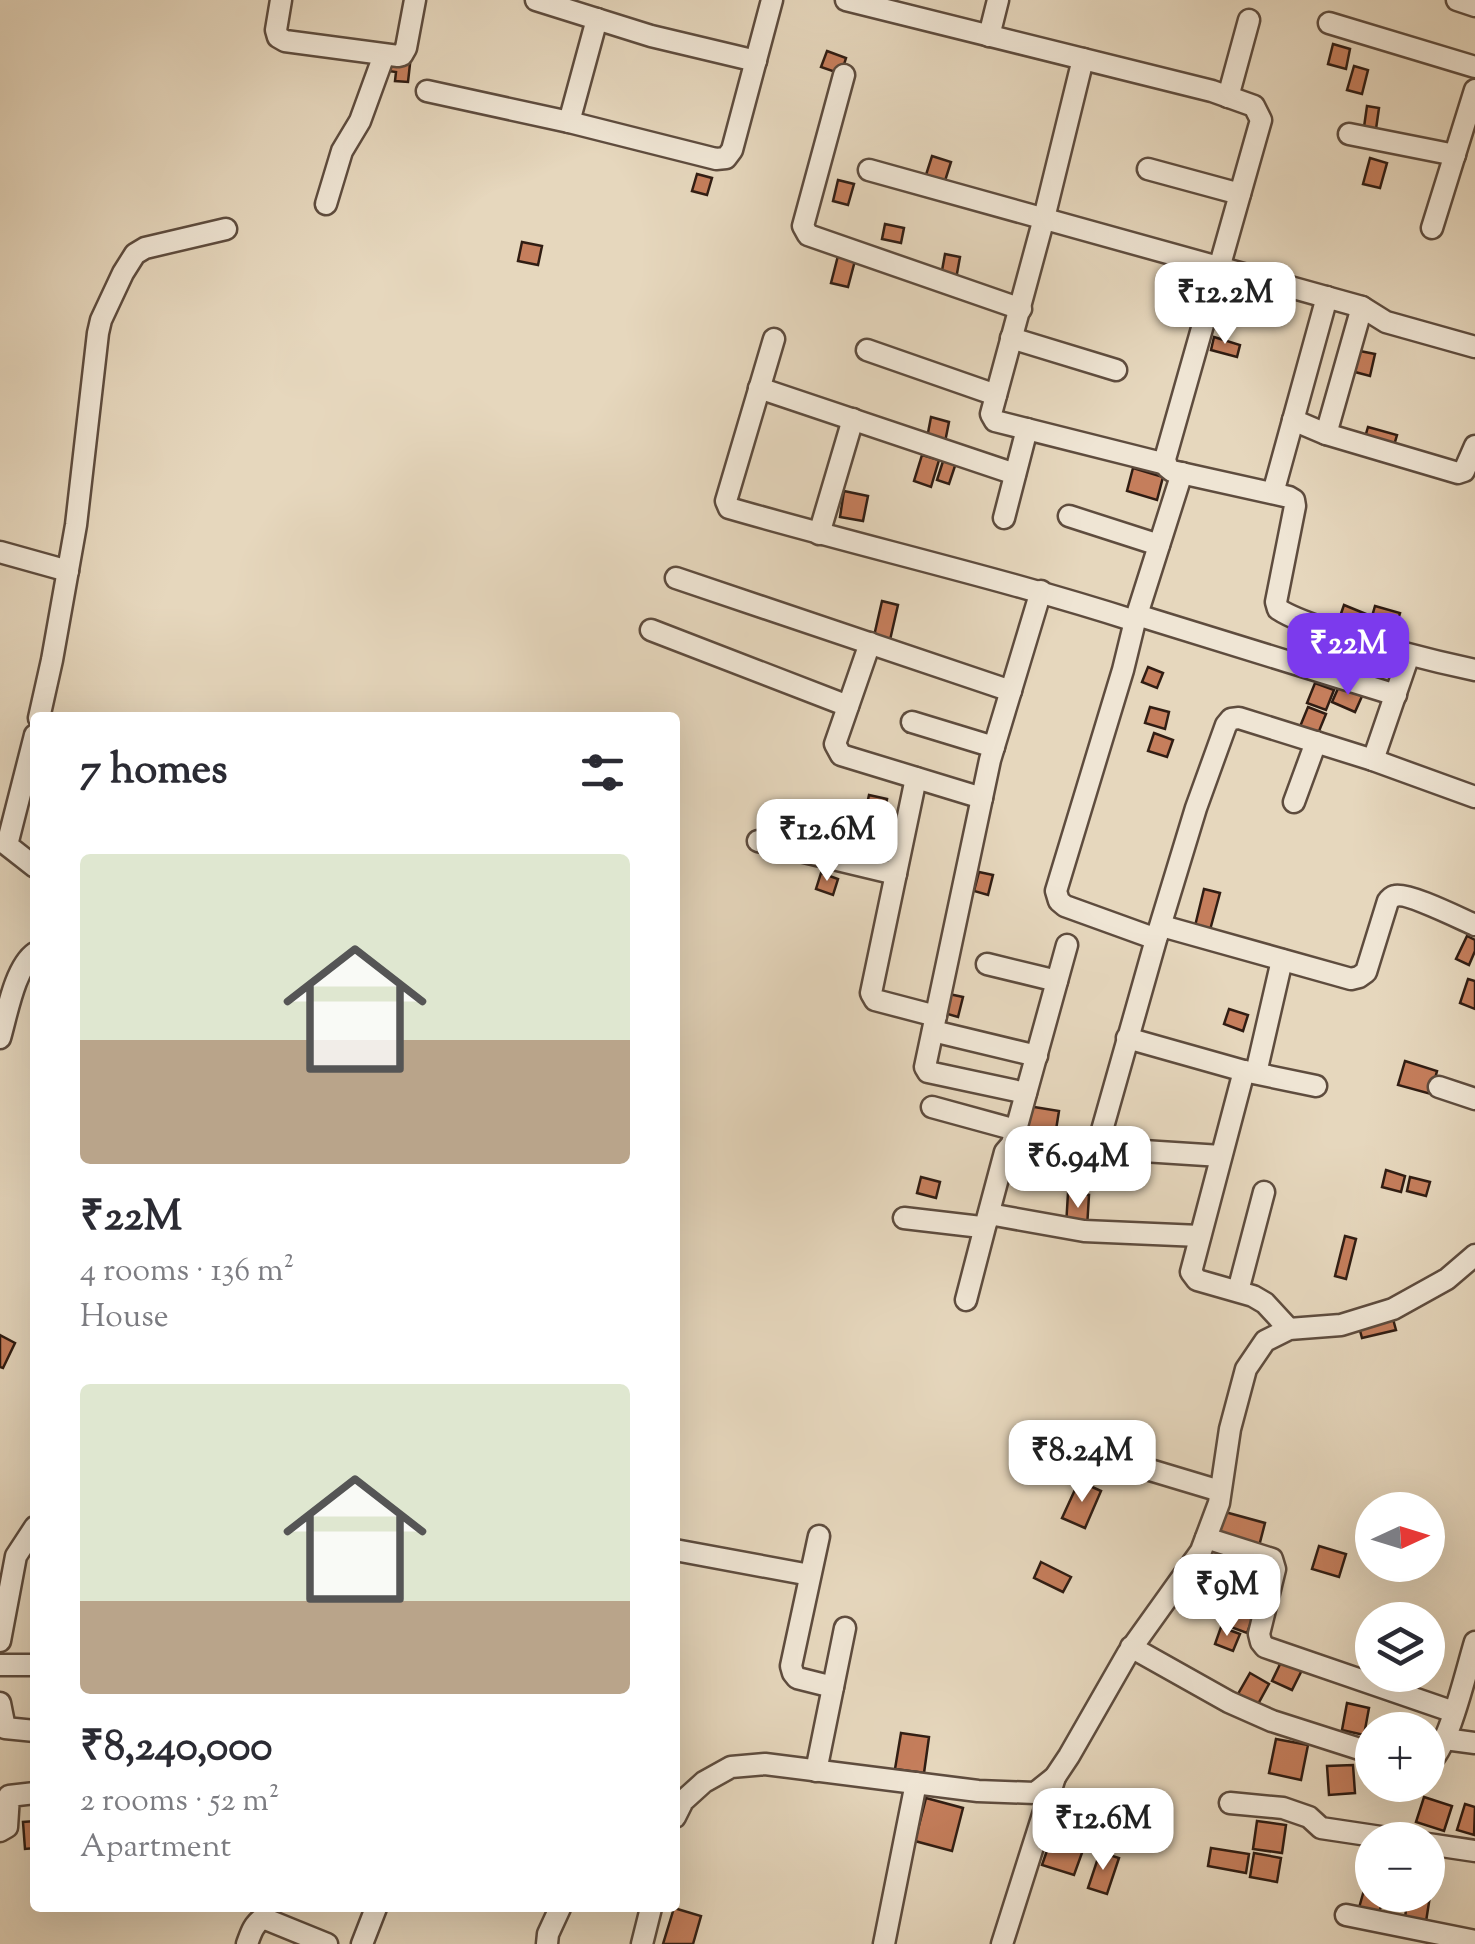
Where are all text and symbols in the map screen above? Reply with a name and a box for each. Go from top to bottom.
pin: ₹12.2M [1144,262,1306,347]
text: ₹12.2M [1177,271,1273,317]
pin: ₹22M [1289,613,1407,698]
text: ₹22M [1309,622,1387,668]
text: 7 homes [80,742,228,802]
icon: filters [575,745,630,800]
pin: ₹12.6M [746,799,908,884]
text: ₹12.6M [779,808,875,854]
icon: home [265,919,445,1099]
pin: ₹6.94M [997,1126,1159,1211]
text: ₹6.94M [1027,1135,1129,1181]
text: ₹22M [80,1189,182,1249]
text: 4 rooms · 136 m² [80,1249,294,1295]
text: House [80,1295,169,1341]
pin: ₹8.24M [1001,1420,1163,1505]
text: ₹8.24M [1031,1429,1133,1475]
icon: home [265,1449,445,1629]
north arrow [1355,1492,1445,1582]
map controls [1355,1492,1445,1912]
pin: ₹9M [1179,1554,1275,1639]
text: ₹9M [1195,1563,1259,1609]
button: layers [1355,1602,1445,1692]
button: + [1355,1712,1445,1802]
text: ₹8,240,000 [80,1719,273,1779]
text: 2 rooms · 52 m² [80,1779,280,1825]
pin: ₹12.6M [1022,1788,1184,1873]
text: ₹12.6M [1055,1797,1151,1843]
button: − [1355,1822,1445,1912]
text: Apartment [80,1825,231,1871]

